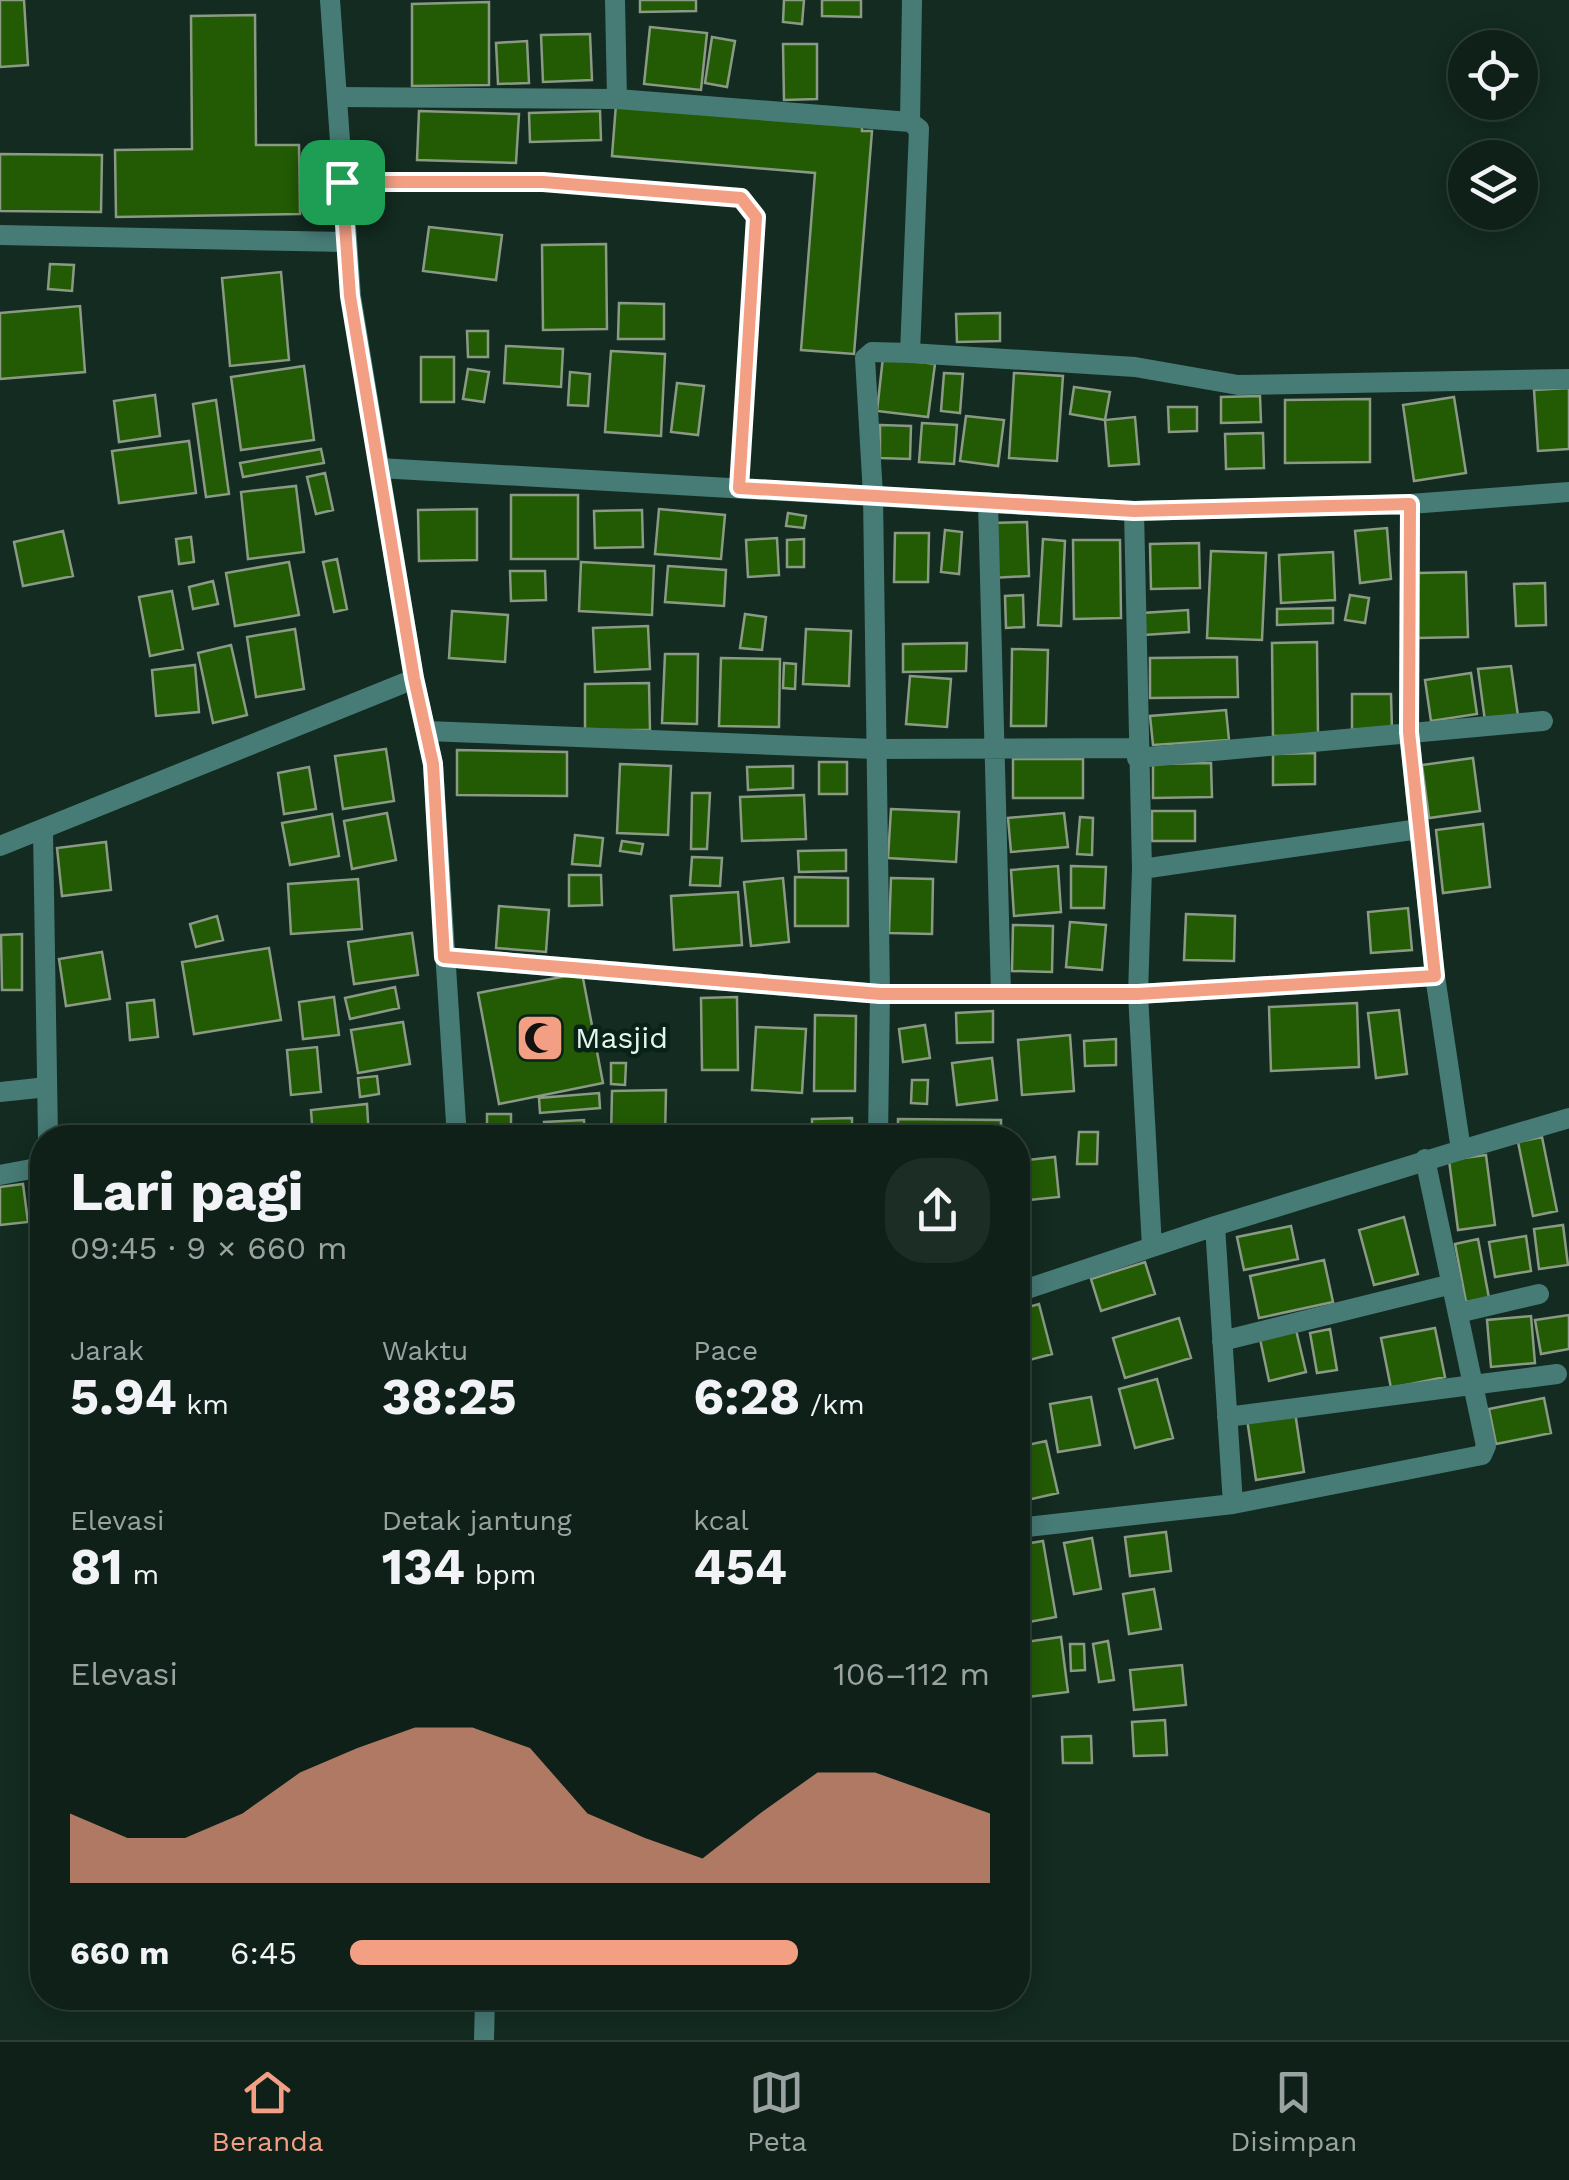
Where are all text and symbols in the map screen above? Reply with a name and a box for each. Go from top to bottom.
map controls [1448,30,1538,230]
button: locate [1448,30,1538,120]
pin [300,140,385,225]
button: layers [1448,140,1538,230]
icon: arrive [315,155,370,210]
mosque icon: Masjid [514,1012,566,1064]
place label: Masjid [575,1020,668,1055]
button: share [885,1158,990,1263]
text: Lari pagi [70,1159,304,1223]
text: 09:45 · 9 × 660 m [70,1229,347,1267]
text: Jarak [70,1334,144,1367]
text: Waktu [382,1334,468,1367]
text: Pace [693,1334,758,1367]
text: 5.94 [70,1367,177,1426]
text: 38:25 [382,1367,517,1426]
text: 6:28 [693,1367,800,1426]
text: km [177,1388,229,1421]
text: /km [800,1388,865,1421]
text: Elevasi [70,1504,164,1537]
text: Detak jantung [382,1504,572,1537]
text: kcal [693,1504,749,1537]
text: 81 [70,1537,123,1596]
text: 134 [382,1537,465,1596]
text: 454 [693,1537,787,1596]
text: m [123,1558,159,1591]
text: bpm [465,1558,537,1591]
text: Elevasi [70,1655,178,1693]
text: 106–112 m [833,1655,990,1693]
text: 660 m [70,1934,169,1972]
text: 6:45 [230,1934,297,1972]
tab: Beranda [212,2065,324,2158]
tab: Peta [747,2065,807,2158]
tab: Disimpan [1230,2065,1357,2158]

